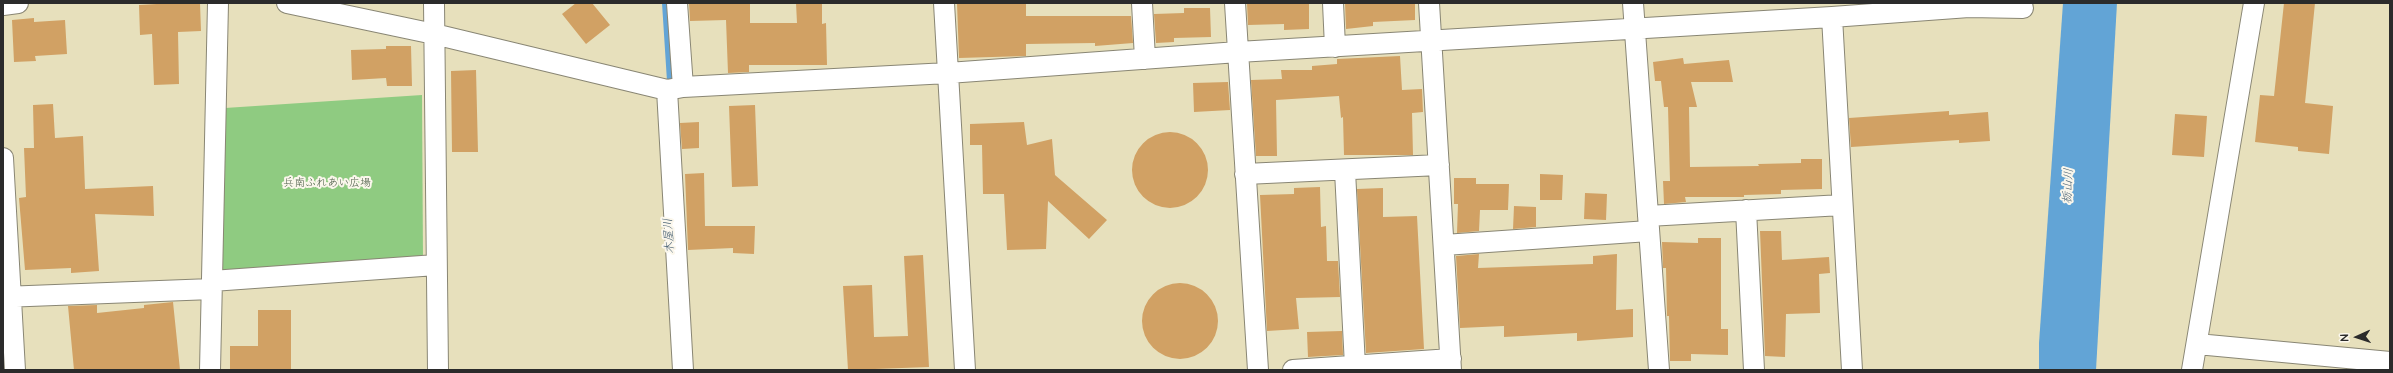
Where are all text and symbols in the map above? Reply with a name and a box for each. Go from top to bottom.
water label: 栃山川 [2061,168,2077,204]
park label: 兵南ふれあい広場 [283,177,371,191]
water label: 木屋川 [662,218,678,254]
north arrow [2337,317,2377,357]
text: N [2337,334,2352,341]

